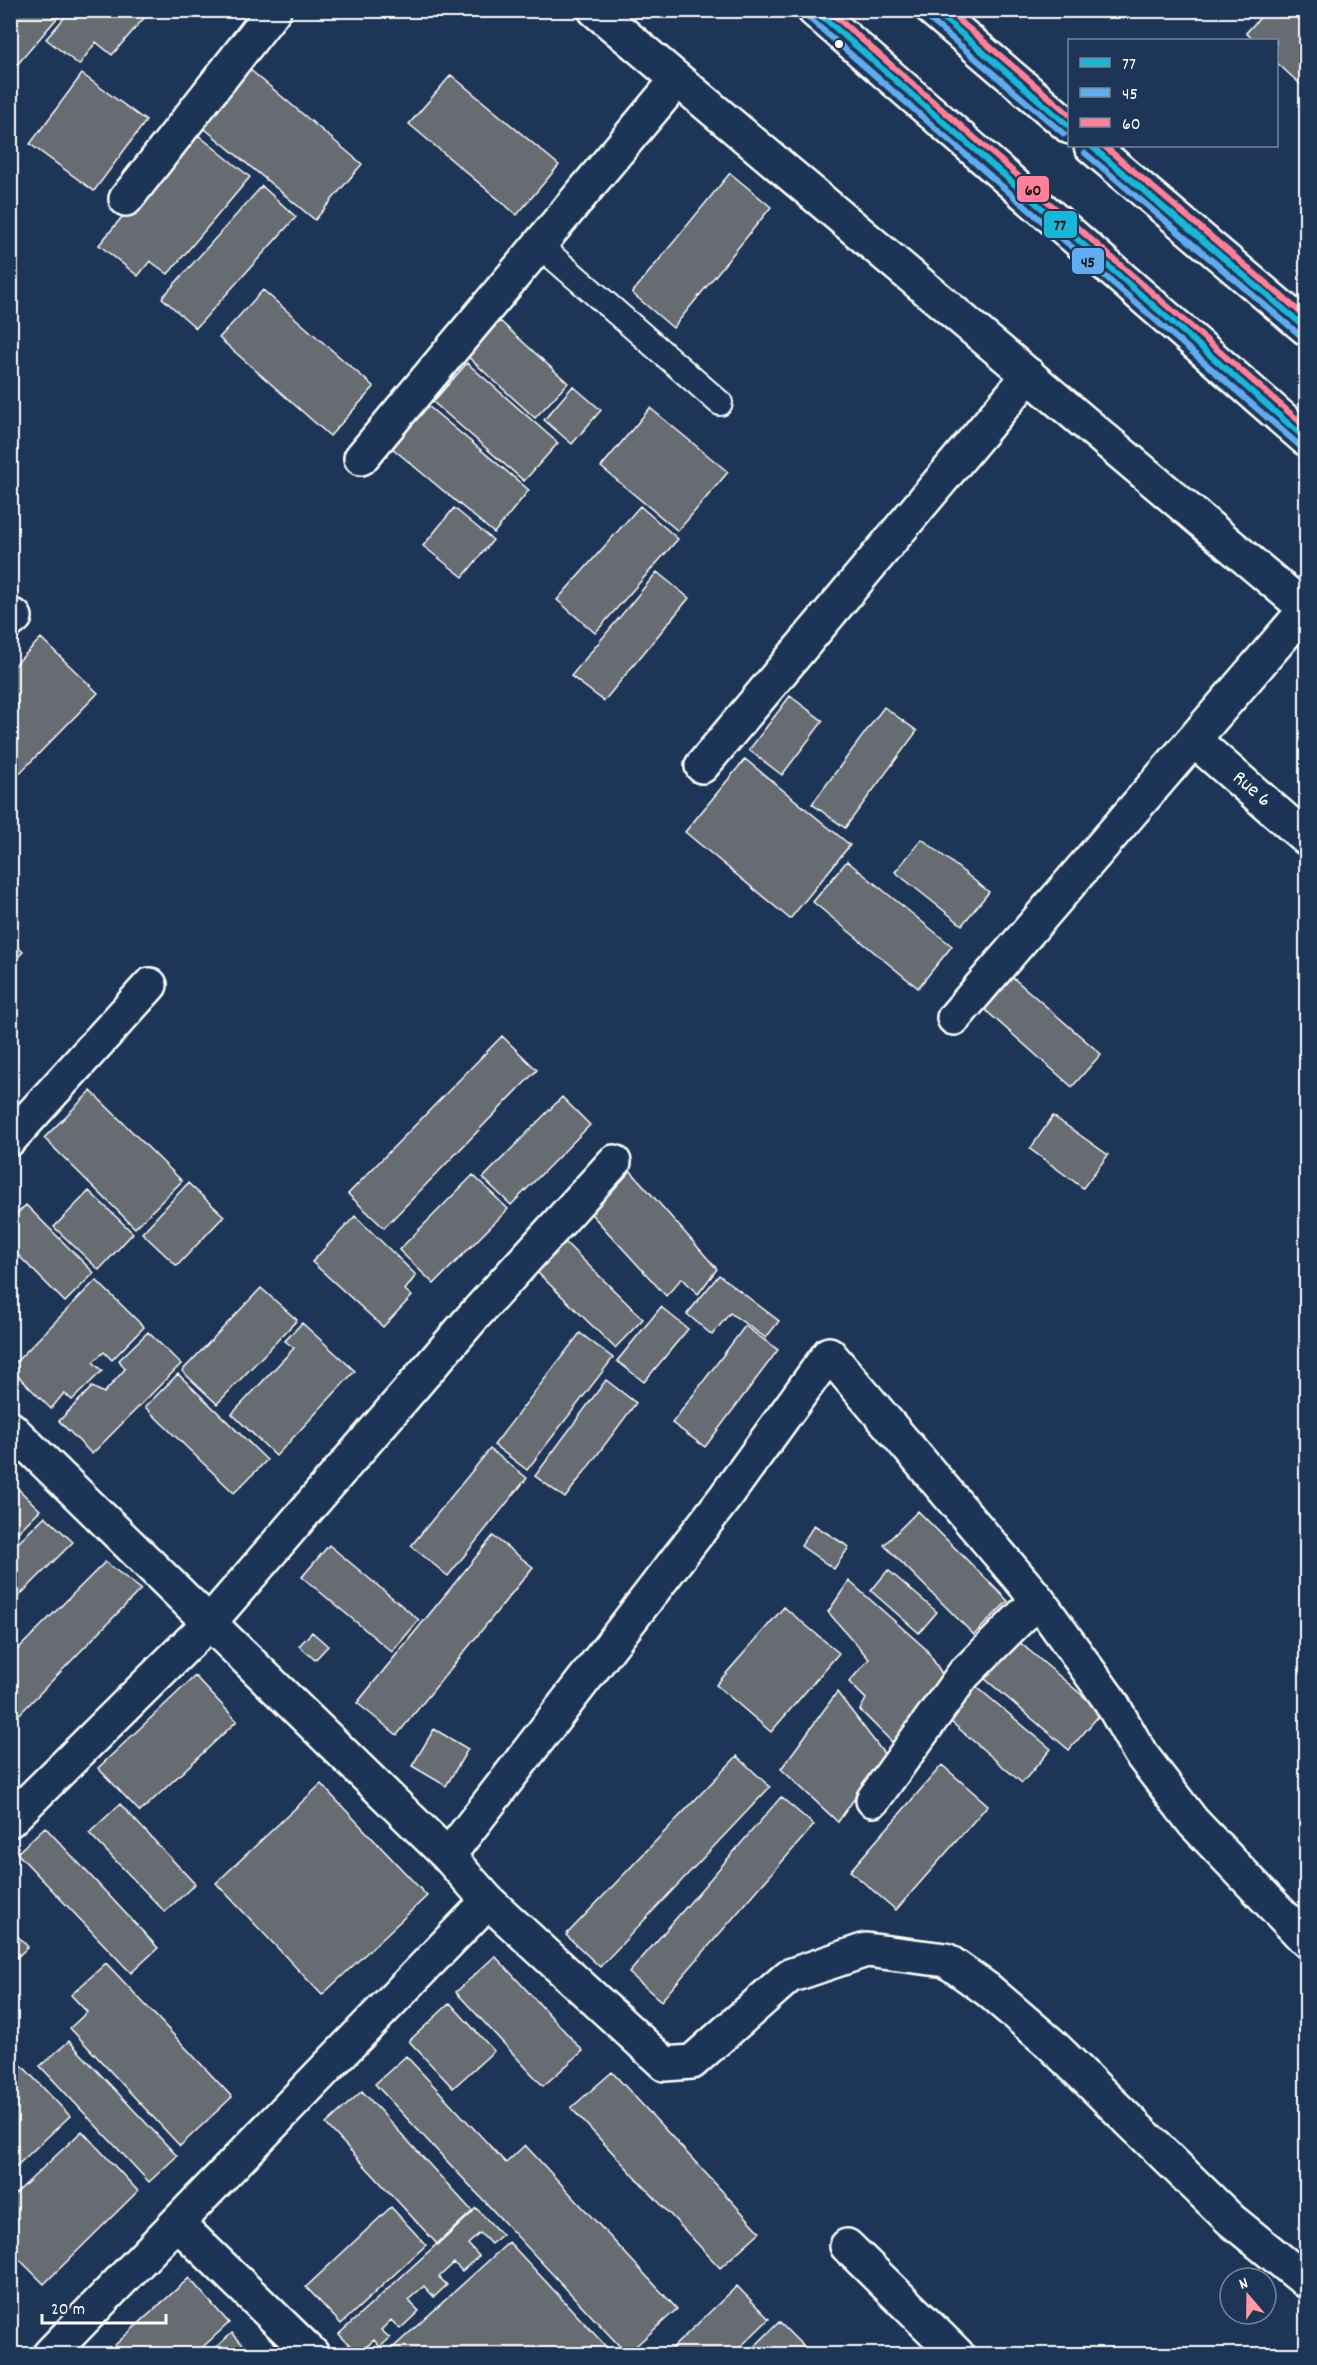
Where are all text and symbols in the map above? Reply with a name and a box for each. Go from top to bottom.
unlabelled marker [833,38,845,50]
legend [1068,39,1278,147]
text: 77 [1122,53,1136,78]
text: 45 [1122,83,1138,108]
text: 60 [1122,113,1141,138]
line badge: 60 [1016,175,1050,203]
text: 60 [1025,180,1041,203]
line badge: 77 [1043,210,1078,239]
text: 77 [1054,215,1066,238]
line badge: 45 [1071,247,1105,275]
text: 45 [1081,252,1095,275]
street label: Rue 6 [1225,764,1277,816]
north arrow [1218,2266,1278,2326]
text: N [1236,2272,1251,2296]
scale bar [42,2287,166,2325]
text: 20 m [51,2298,85,2323]

